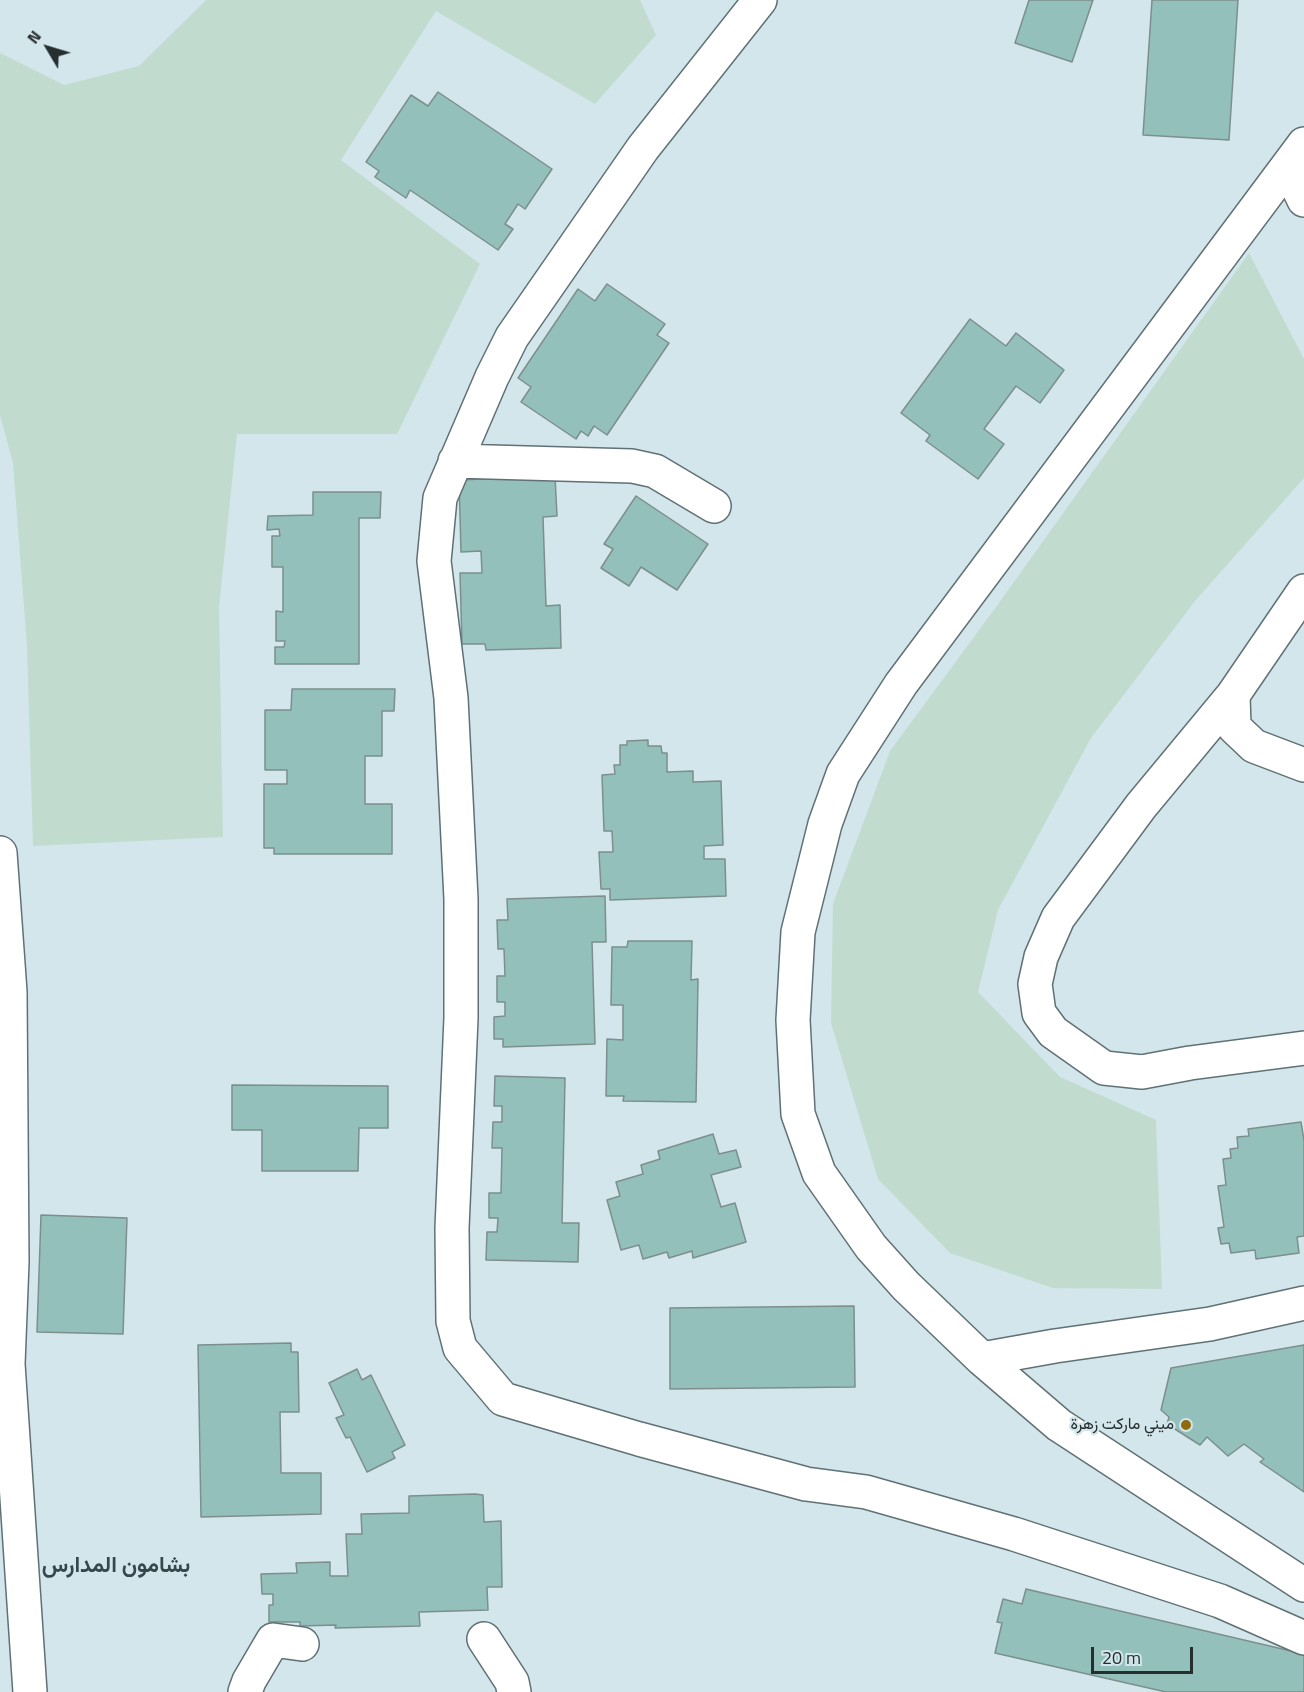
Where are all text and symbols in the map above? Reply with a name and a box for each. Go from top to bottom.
north arrow [18,18,78,78]
text: N [21,25,47,49]
place label: ميني ماركت زهرة [1070,1415,1174,1435]
marker: ميني ماركت زهرة [1179,1418,1193,1432]
district label: بشامون المدارس [42,1554,190,1580]
scale bar [1094,1635,1196,1673]
text: 20 m [1102,1644,1141,1671]

